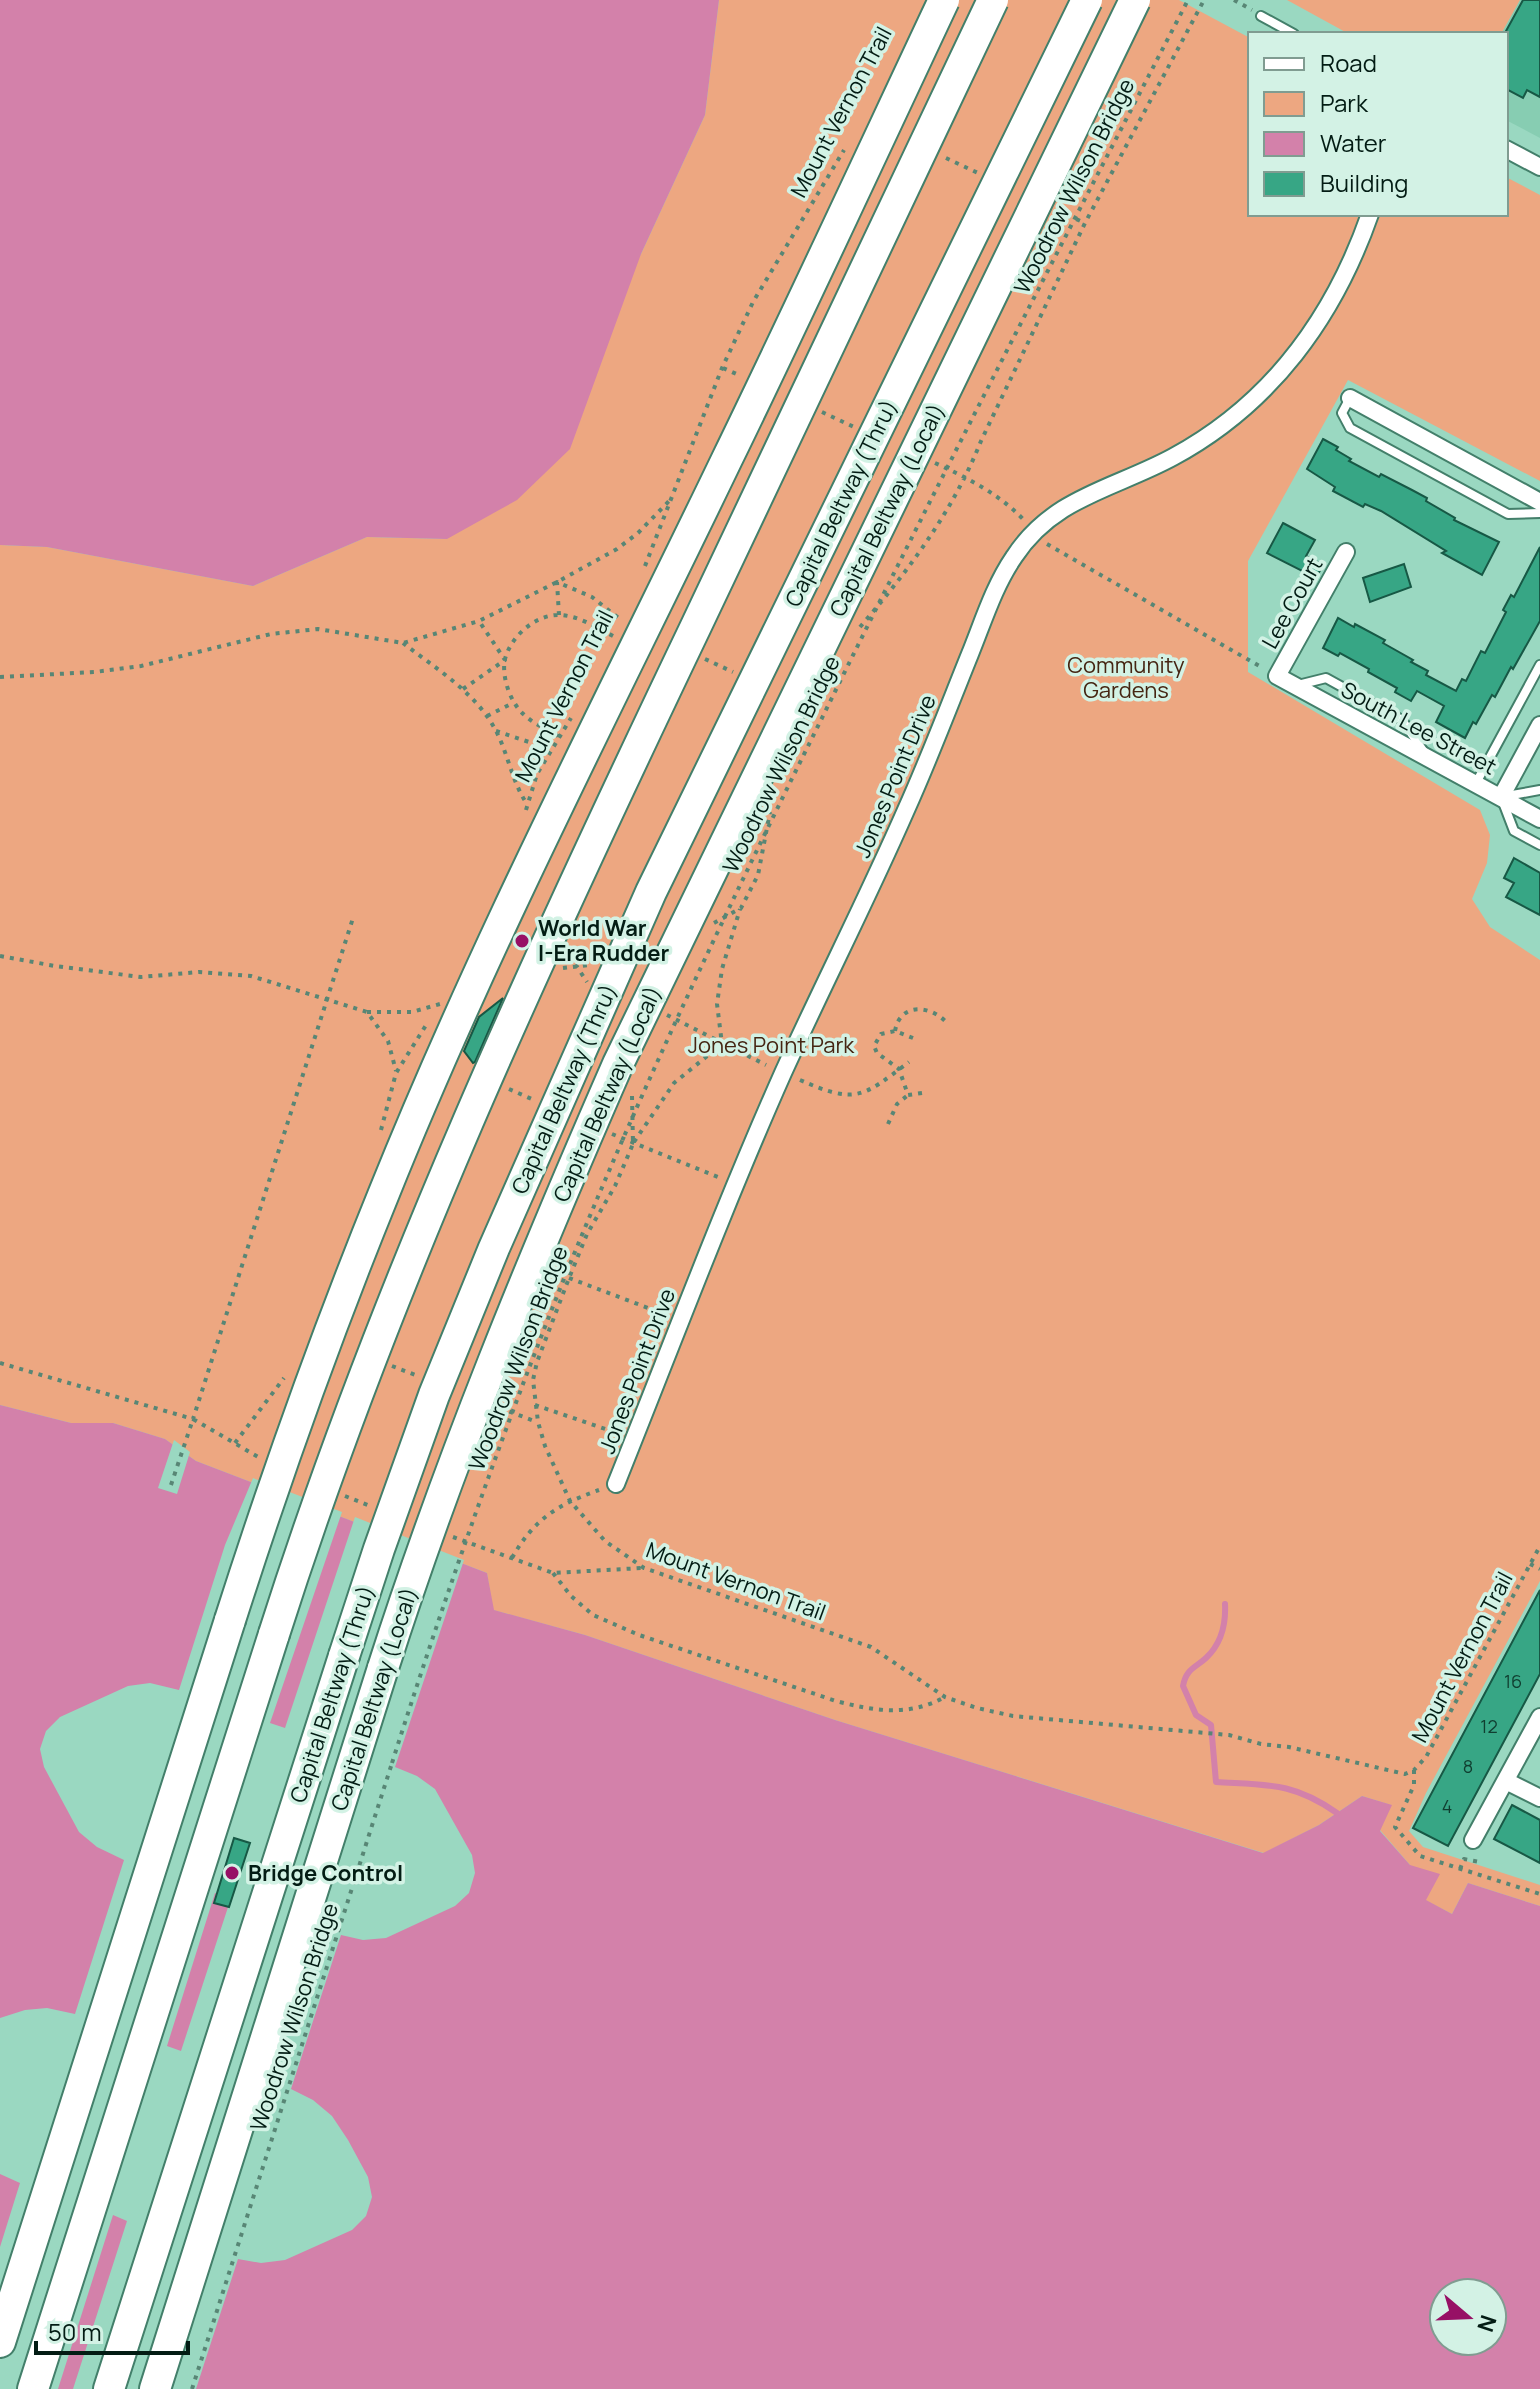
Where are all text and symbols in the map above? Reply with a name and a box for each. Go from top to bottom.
street label: Mount Vernon Trail [783,21,899,203]
legend [1248,32,1508,216]
text: Road [1320,46,1377,79]
street label: Woodrow Wilson Bridge [1007,73,1141,299]
text: Park [1320,86,1369,119]
text: Water [1320,126,1387,159]
text: Building [1320,166,1408,199]
street label: Capital Beltway (Thru) [778,395,904,611]
street label: Capital Beltway (Local) [822,399,952,621]
street label: Lee Court [1255,552,1329,654]
street label: Mount Vernon Trail [508,605,620,787]
street label: Woodrow Wilson Bridge [715,650,847,877]
park label: Community Gardens [1067,650,1185,705]
street label: South Lee Street [1336,674,1502,782]
street label: Jones Point Drive [847,690,943,862]
place label: World War I-Era Rudder [538,913,670,968]
marker: World War I-Era Rudder [513,932,531,950]
street label: Capital Beltway (Thru) [504,979,624,1199]
street label: Capital Beltway (Local) [546,981,668,1207]
park label: Jones Point Park [688,1030,855,1060]
street label: Woodrow Wilson Bridge [461,1241,575,1474]
street label: Jones Point Drive [592,1284,682,1458]
street label: Mount Vernon Trail [642,1535,830,1627]
street label: Mount Vernon Trail [1404,1566,1520,1748]
street label: Capital Beltway (Thru) [283,1582,381,1806]
street label: Capital Beltway (Local) [324,1583,424,1815]
house number: 16 [1504,1669,1522,1693]
house number: 12 [1480,1714,1498,1738]
house number: 8 [1463,1754,1473,1778]
house number: 4 [1442,1794,1452,1818]
place label: Bridge Control [248,1858,403,1888]
marker: Bridge Control [223,1864,241,1882]
street label: Woodrow Wilson Bridge [243,1899,345,2135]
north arrow [1428,2277,1508,2357]
scale bar [36,2305,188,2355]
text: N [1470,2311,1504,2336]
text: 50 m [48,2315,102,2348]

